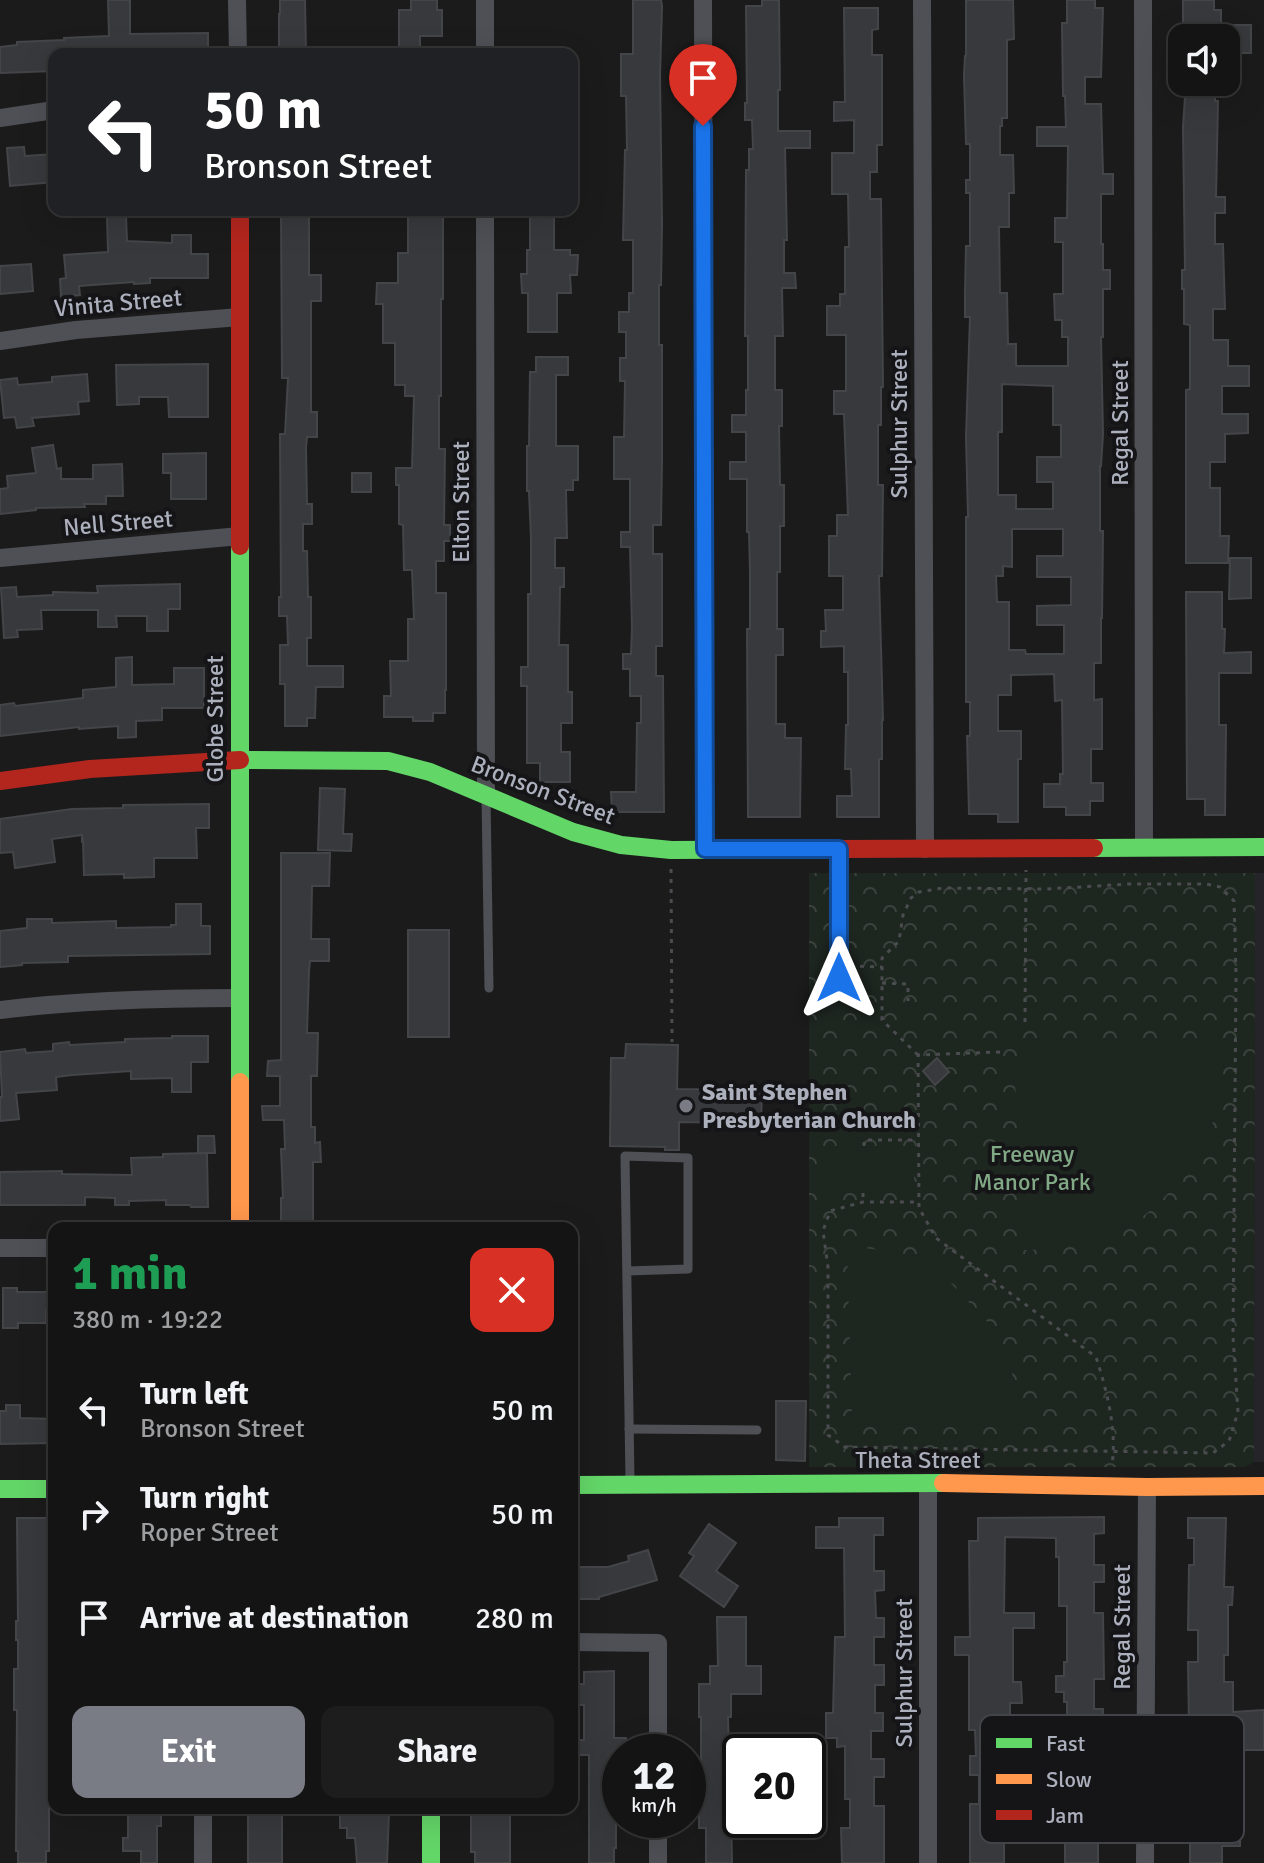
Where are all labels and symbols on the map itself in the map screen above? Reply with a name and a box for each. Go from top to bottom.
pin [669,44,737,126]
street label: Vinita Street [53,282,183,324]
street label: Sulphur Street [884,349,914,499]
street label: Regal Street [1105,360,1135,486]
street label: Elton Street [446,441,476,563]
street label: Nell Street [62,503,174,543]
street label: Globe Street [200,655,230,783]
street label: Bronson Street [467,749,619,831]
position arrow [797,936,881,1020]
place label: Saint Stephen Presbyterian Church [702,1077,916,1135]
marker: Saint Stephen Presbyterian Church [677,1097,695,1115]
park label: Freeway Manor Park [973,1139,1091,1197]
street label: Theta Street [855,1445,981,1475]
street label: Regal Street [1107,1564,1137,1690]
street label: Sulphur Street [889,1598,919,1748]
legend [980,1715,1244,1843]
text: Fast [1046,1730,1086,1757]
speed limit sign: 20 [722,1734,826,1838]
text: Slow [1046,1766,1092,1793]
text: Jam [1046,1802,1084,1829]

